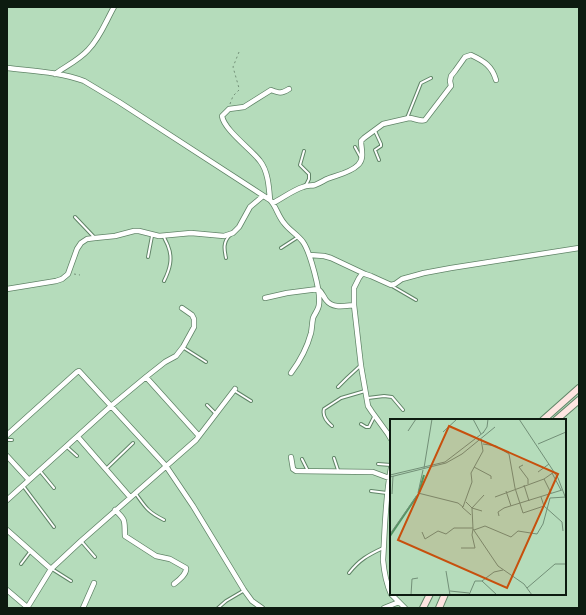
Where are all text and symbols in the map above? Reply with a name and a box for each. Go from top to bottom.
inset map [390,419,566,595]

